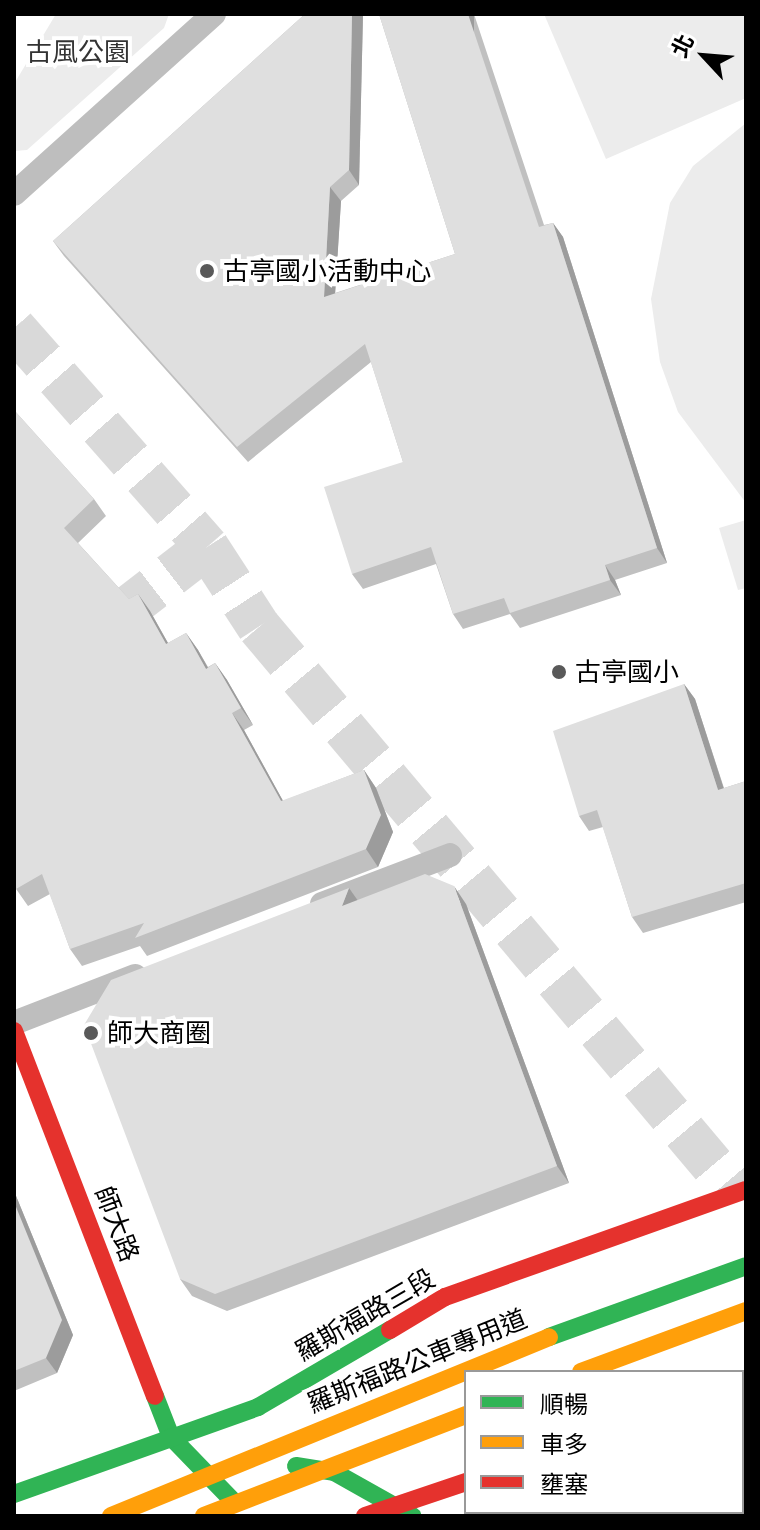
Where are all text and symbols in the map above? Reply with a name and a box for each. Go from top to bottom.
north arrow [664,16,744,96]
text: 北 [666,30,699,61]
park label: 古風公園 [26,36,130,68]
place label: 古亭國小活動中心 [223,255,431,287]
marker: 古亭國小活動中心 [198,262,216,280]
place label: 古亭國小 [575,656,679,688]
marker: 古亭國小 [550,663,568,681]
place label: 師大商圈 [107,1017,211,1049]
marker: 師大商圈 [82,1024,100,1042]
street label: 師大路 [88,1182,146,1266]
street label: 羅斯福路三段 [290,1262,440,1368]
street label: 羅斯福路公車專用道 [303,1303,531,1419]
legend [464,1370,744,1514]
text: 順暢 [540,1390,588,1419]
text: 車多 [540,1430,588,1459]
text: 壅塞 [540,1470,588,1499]

